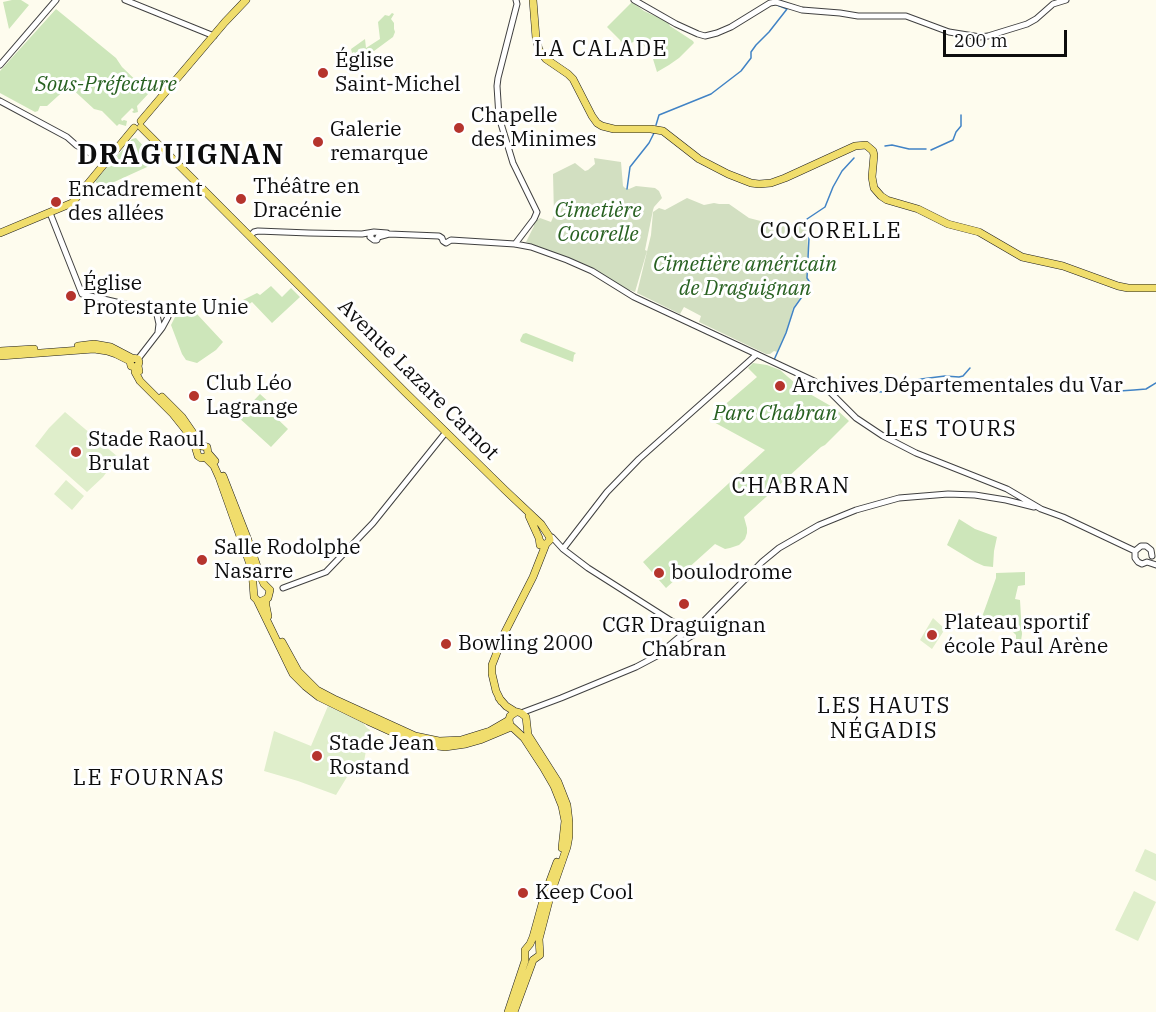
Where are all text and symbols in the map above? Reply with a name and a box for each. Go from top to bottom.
scale bar [946,18,1070,56]
text: 200 m [954,29,1008,52]
district label: LA CALADE [534,37,668,63]
place label: Église Saint-Michel [335,48,461,98]
marker: Église Saint-Michel [316,66,330,80]
park label: Sous-Préfecture [35,72,177,98]
place label: Chapelle des Minimes [471,103,597,153]
place label: Galerie remarque [330,117,428,167]
marker: Chapelle des Minimes [452,121,466,135]
marker: Galerie remarque [311,135,325,149]
district label: DRAGUIGNAN [77,140,285,172]
place label: Théâtre en Dracénie [253,174,360,224]
place label: Encadrement des allées [68,177,203,227]
marker: Théâtre en Dracénie [234,192,248,206]
marker: Encadrement des allées [49,195,63,209]
park label: Cimetière Cocorelle [554,198,642,248]
district label: COCORELLE [760,219,902,245]
park label: Cimetière américain de Draguignan [653,252,837,302]
place label: Église Protestante Unie [83,271,248,321]
marker: Église Protestante Unie [64,289,78,303]
street label: Avenue Lazare Carnot [332,294,504,466]
place label: Club Léo Lagrange [206,371,298,421]
place label: Archives Départementales du Var [792,373,1123,399]
marker: Archives Départementales du Var [773,379,787,393]
marker: Club Léo Lagrange [187,389,201,403]
park label: Parc Chabran [713,401,837,427]
district label: LES TOURS [885,417,1017,443]
place label: Stade Raoul Brulat [88,427,205,477]
marker: Stade Raoul Brulat [69,445,83,459]
district label: CHABRAN [731,474,851,500]
place label: Salle Rodolphe Nasarre [214,535,361,585]
marker: Salle Rodolphe Nasarre [195,553,209,567]
place label: boulodrome [671,560,792,586]
marker: boulodrome [652,566,666,580]
marker: CGR Draguignan Chabran [677,597,691,611]
place label: Plateau sportif école Paul Arène [944,610,1108,660]
place label: CGR Draguignan Chabran [602,613,766,663]
marker: Plateau sportif école Paul Arène [925,628,939,642]
place label: Bowling 2000 [458,631,593,657]
marker: Bowling 2000 [439,637,453,651]
district label: LES HAUTS NÉGADIS [817,694,951,746]
place label: Stade Jean Rostand [329,731,435,781]
marker: Stade Jean Rostand [310,749,324,763]
district label: LE FOURNAS [73,766,225,792]
place label: Keep Cool [535,880,633,906]
marker: Keep Cool [516,886,530,900]

